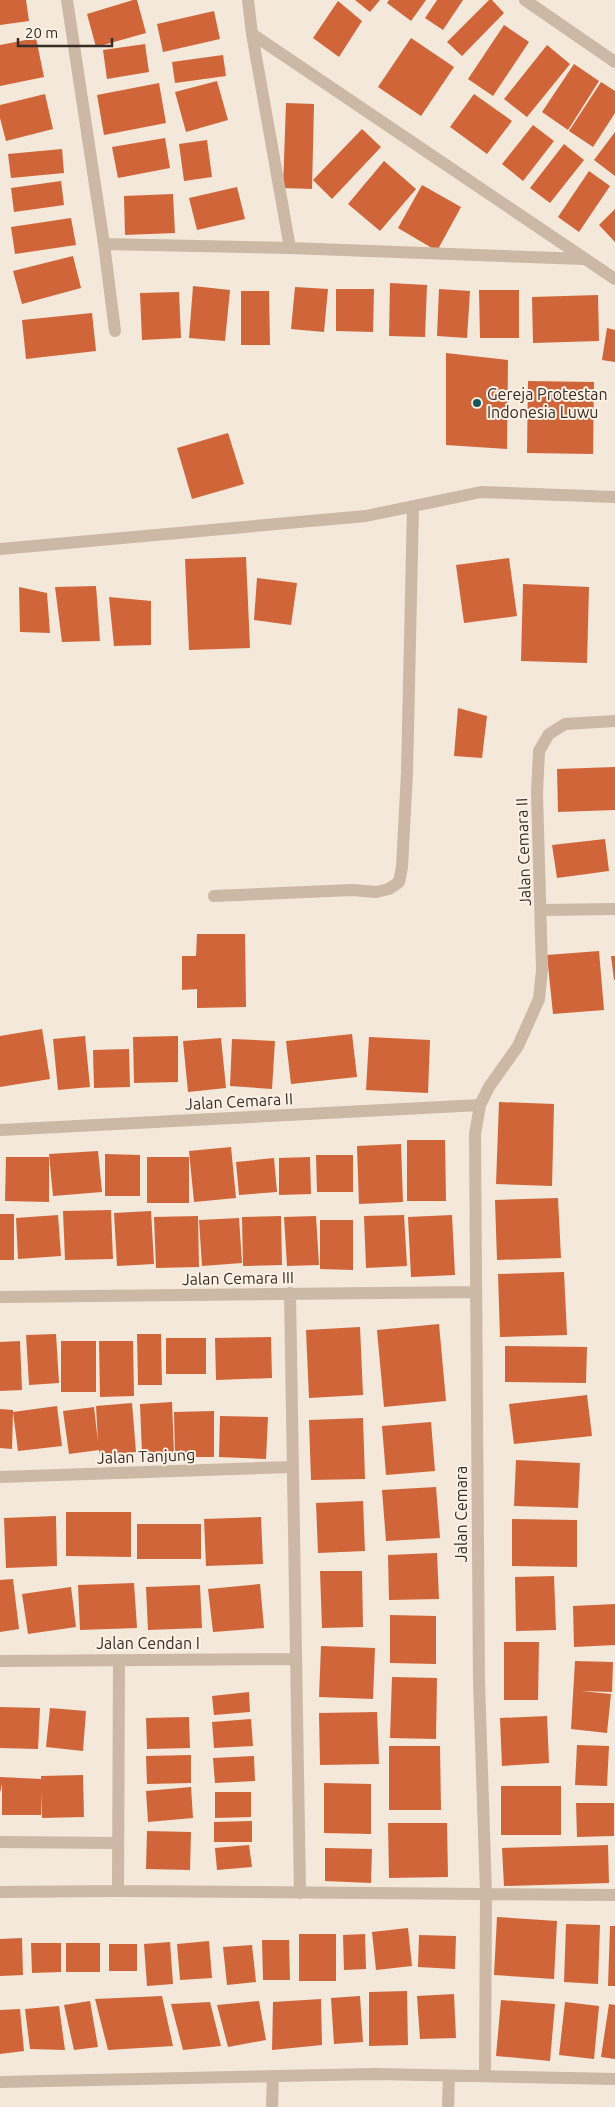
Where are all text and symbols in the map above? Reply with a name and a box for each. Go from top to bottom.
scale bar [18,15,111,47]
text: 20 m [25,24,58,41]
place label: Gereja Protestan Indonesia Luwu [487,385,608,421]
marker: Gereja Protestan Indonesia Luwu [471,397,483,409]
street label: Jalan Cemara II [512,798,534,906]
street label: Jalan Cemara II [185,1089,293,1113]
street label: Jalan Cemara III [182,1268,294,1288]
street label: Jalan Tanjung [97,1445,195,1467]
street label: Jalan Cemara [452,1466,470,1562]
street label: Jalan Cendan I [96,1634,200,1652]

